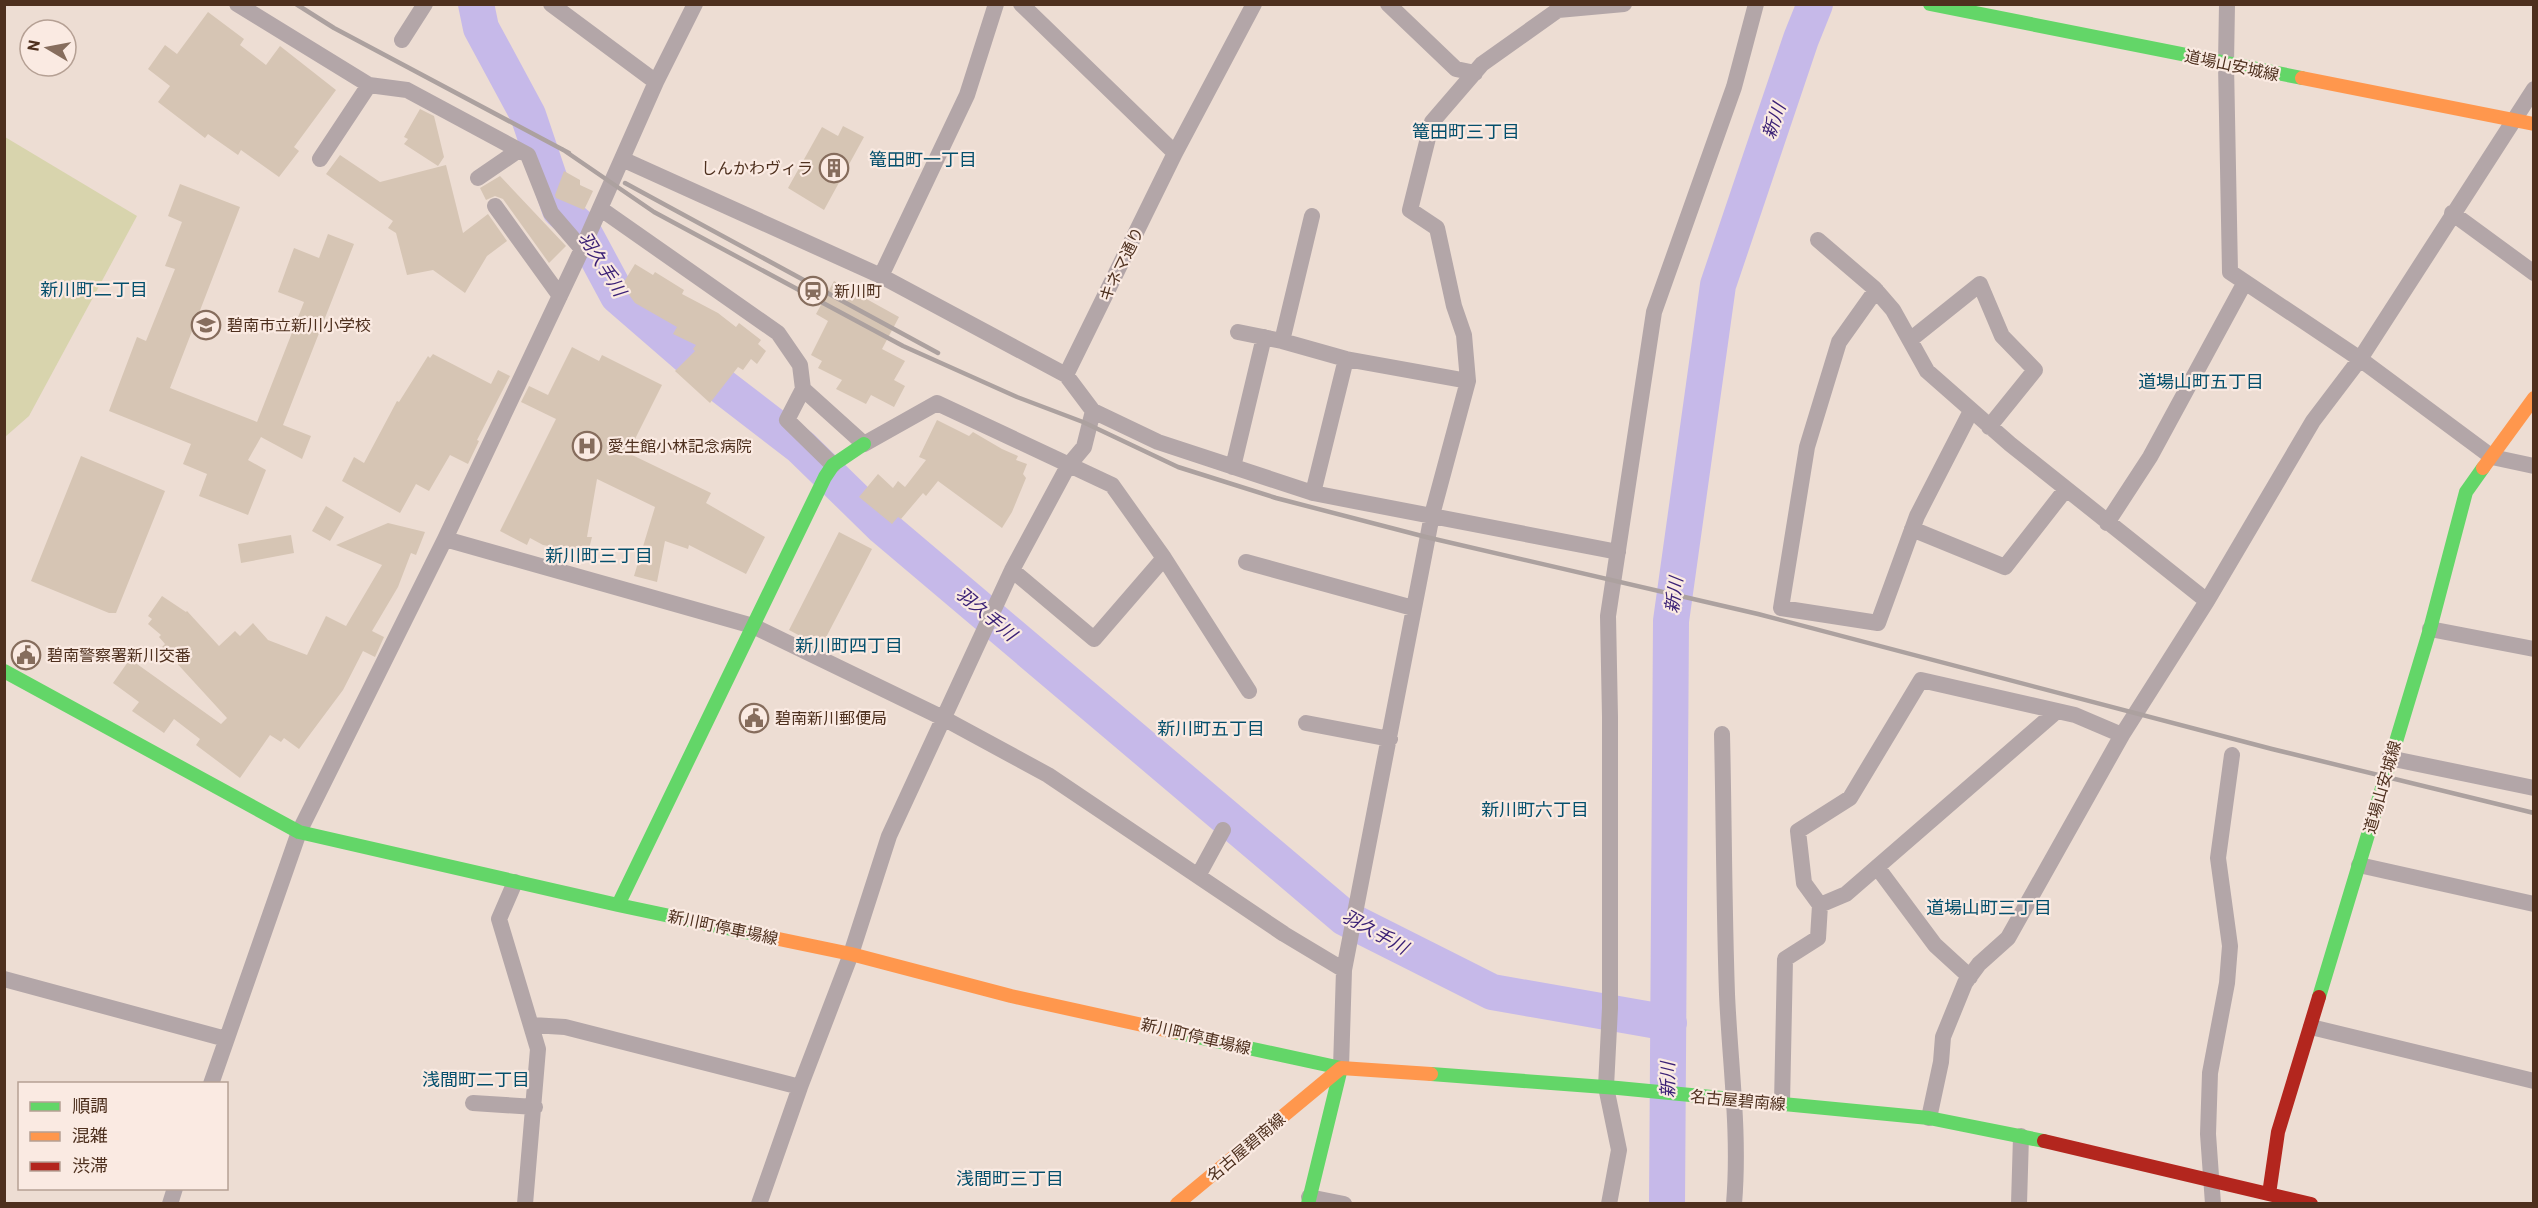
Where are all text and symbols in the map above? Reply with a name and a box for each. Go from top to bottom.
north arrow [18,18,78,78]
text: N [22,38,43,52]
street label: 道場山安城線 [2183,45,2281,84]
water label: 新川 [1757,98,1790,141]
district label: 篭田町三丁目 [1412,120,1520,142]
district label: 篭田町一丁目 [869,148,977,170]
building icon: しんかわヴィラ [818,152,850,184]
place label: しんかわヴィラ [701,158,813,177]
street label: キネマ通り [1094,224,1147,304]
water label: 羽久手川 [574,227,632,302]
station icon: 新川町 [797,275,829,307]
district label: 新川町二丁目 [40,278,148,300]
place label: 新川町 [834,281,882,300]
school or university icon: 碧南市立新川小学校 [190,309,222,341]
place label: 碧南市立新川小学校 [227,315,371,334]
district label: 道場山町五丁目 [2138,370,2264,392]
hospital icon: 愛生館小林記念病院 [571,430,603,462]
place label: 愛生館小林記念病院 [608,436,752,455]
district label: 新川町三丁目 [545,544,653,566]
water label: 新川 [1660,574,1687,614]
water label: 羽久手川 [952,582,1023,646]
district label: 新川町四丁目 [795,634,903,656]
public building icon: 碧南警察署新川交番 [10,639,42,671]
place label: 碧南警察署新川交番 [47,645,191,664]
public building icon: 碧南新川郵便局 [738,702,770,734]
place label: 碧南新川郵便局 [775,708,887,727]
district label: 新川町五丁目 [1157,717,1265,739]
street label: 道場山安城線 [2359,738,2404,836]
district label: 新川町六丁目 [1481,798,1589,820]
district label: 道場山町三丁目 [1926,896,2052,918]
water label: 羽久手川 [1339,904,1414,959]
street label: 新川町停車場線 [666,906,780,947]
street label: 新川町停車場線 [1139,1014,1253,1057]
water label: 新川 [1656,1060,1678,1098]
district label: 浅間町二丁目 [422,1068,530,1090]
legend [18,1082,228,1190]
street label: 名古屋碧南線 [1689,1086,1787,1113]
text: 順調 [72,1094,108,1116]
street label: 名古屋碧南線 [1203,1108,1289,1185]
text: 混雑 [72,1124,108,1146]
text: 渋滞 [72,1154,108,1176]
district label: 浅間町三丁目 [956,1167,1064,1189]

